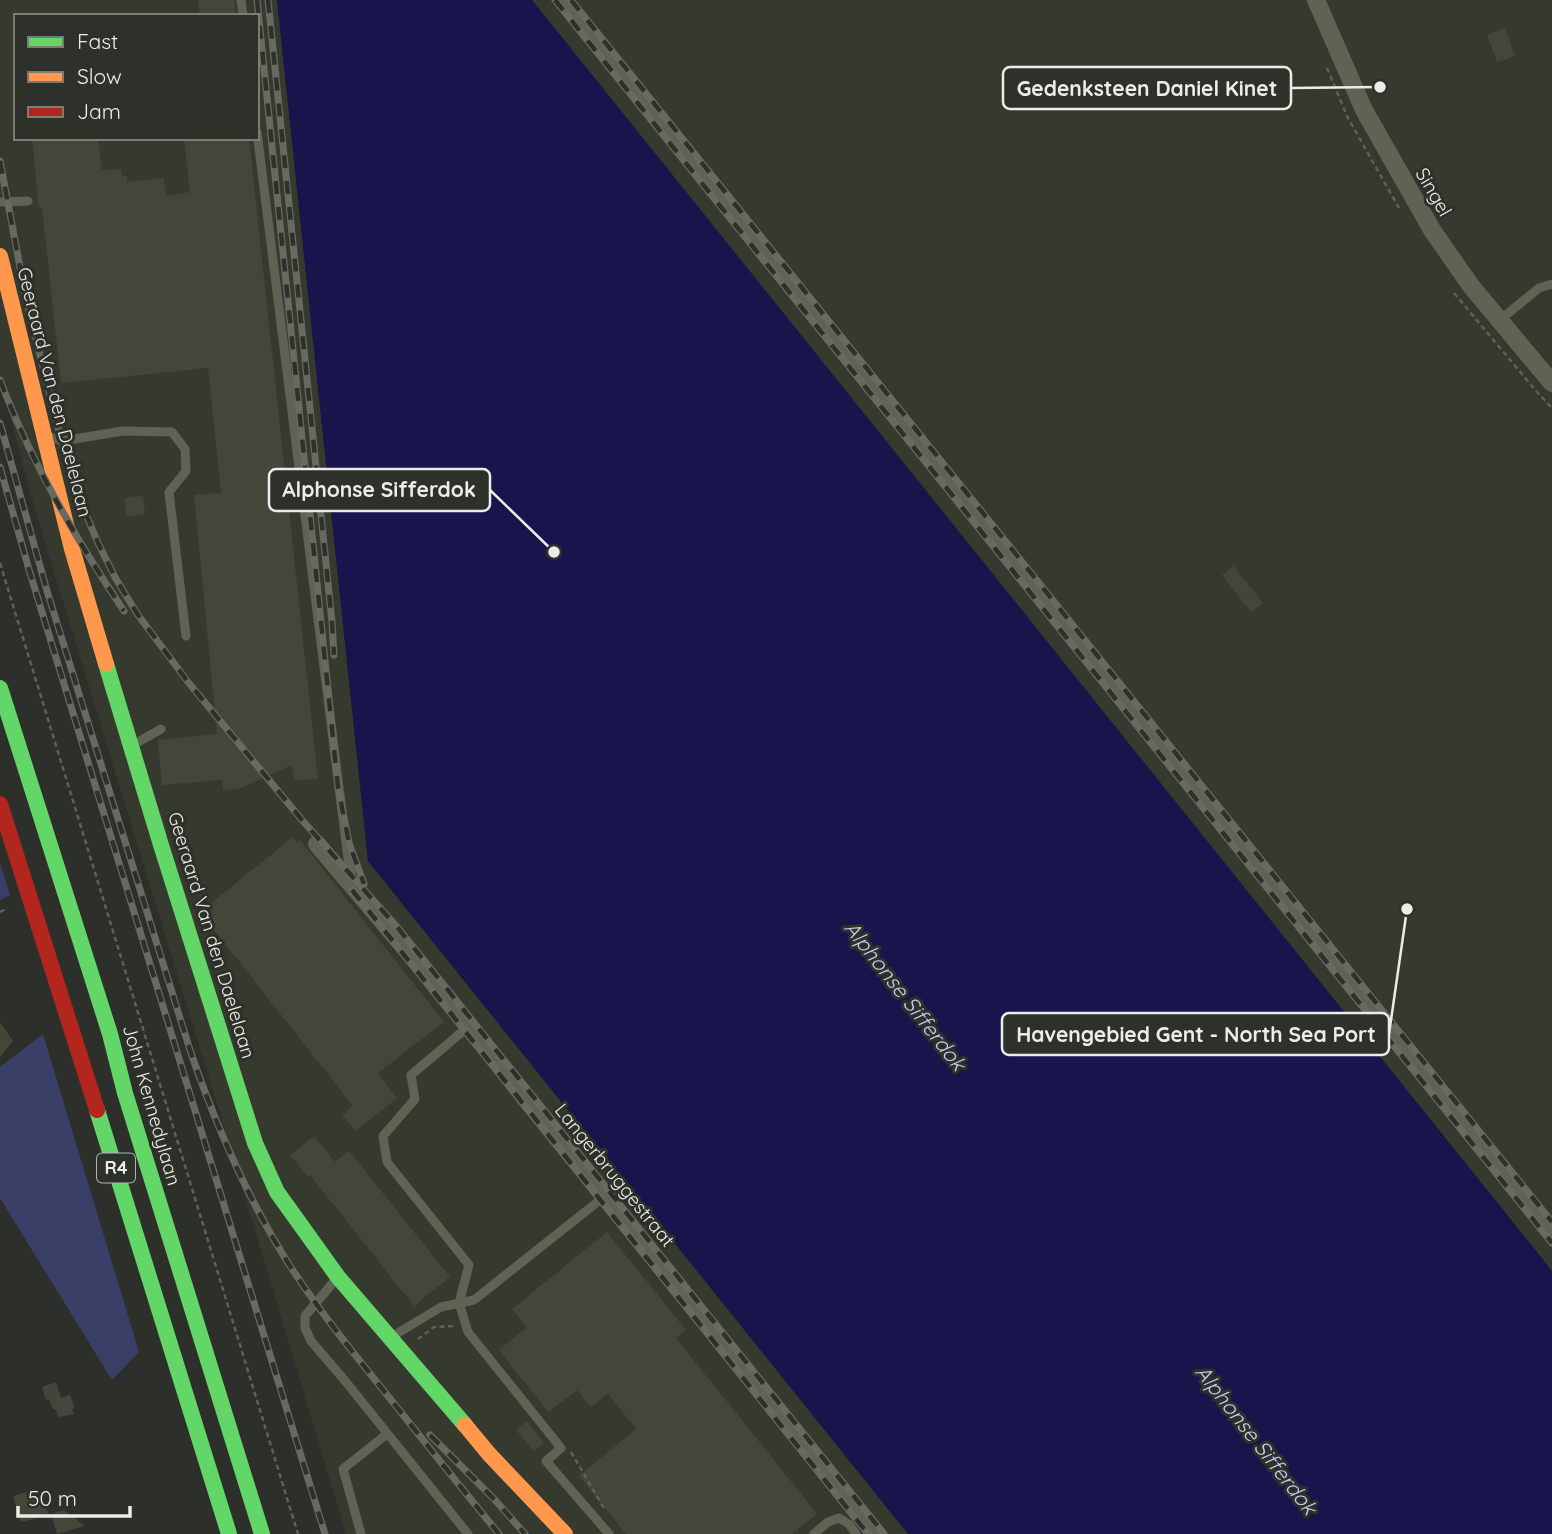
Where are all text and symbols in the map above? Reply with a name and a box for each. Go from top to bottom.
legend [14,14,259,140]
text: Fast [77,28,118,54]
text: Slow [77,63,122,89]
callout: Gedenksteen Daniel Kinet [1003,67,1291,109]
text: Gedenksteen Daniel Kinet [1017,75,1277,101]
text: Jam [77,98,121,124]
street label: Singel [1411,163,1457,221]
street label: Geeraard Van den Daelelaan [12,265,98,519]
callout: Alphonse Sifferdok [269,469,490,511]
text: Alphonse Sifferdok [282,476,476,502]
street label: Geeraard Van den Daelelaan [163,809,261,1061]
water label: Alphonse Sifferdok [839,915,973,1077]
callout: Havengebied Gent - North Sea Port [1002,1013,1389,1055]
text: Havengebied Gent - North Sea Port [1016,1021,1376,1047]
street label: John Kennedylaan [118,1022,186,1188]
street label: Langerbruggestraat [550,1098,680,1252]
road number: R4 [97,1154,135,1182]
water label: Alphonse Sifferdok [1190,1359,1324,1521]
scale bar [18,1474,130,1518]
text: 50 m [28,1485,77,1511]

